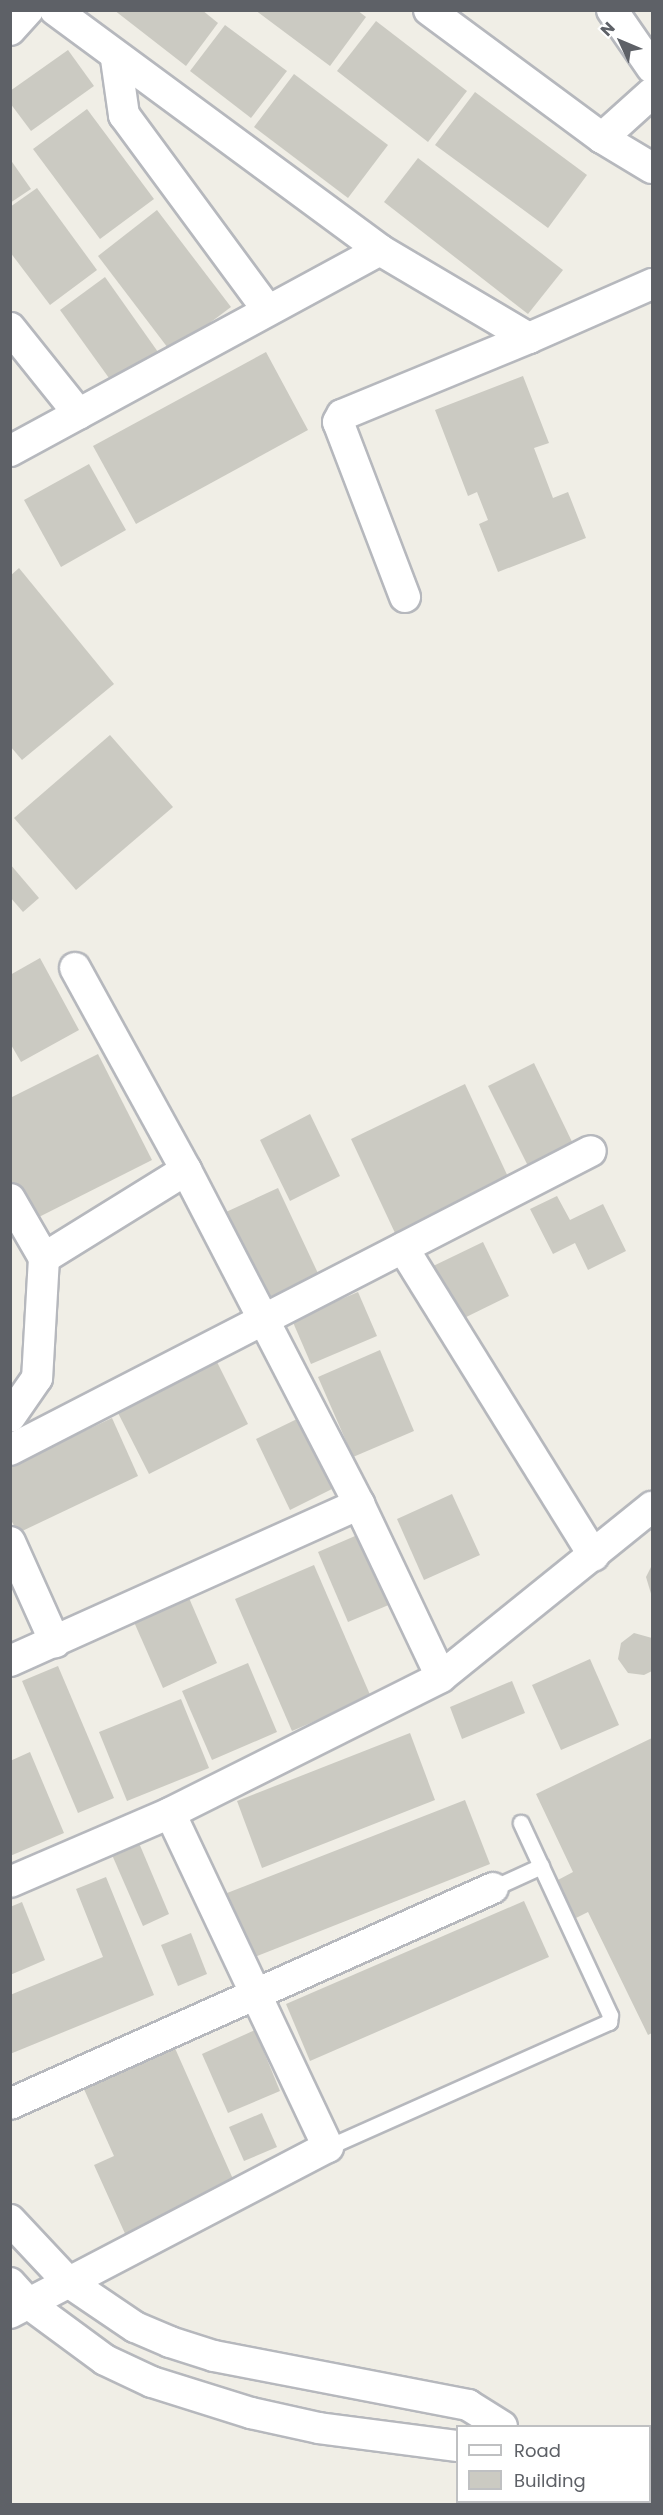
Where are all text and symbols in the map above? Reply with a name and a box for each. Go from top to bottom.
north arrow [591,12,651,72]
text: N [595,17,620,41]
legend [456,2425,651,2503]
text: Road [514,2438,561,2463]
text: Building [514,2468,586,2493]

